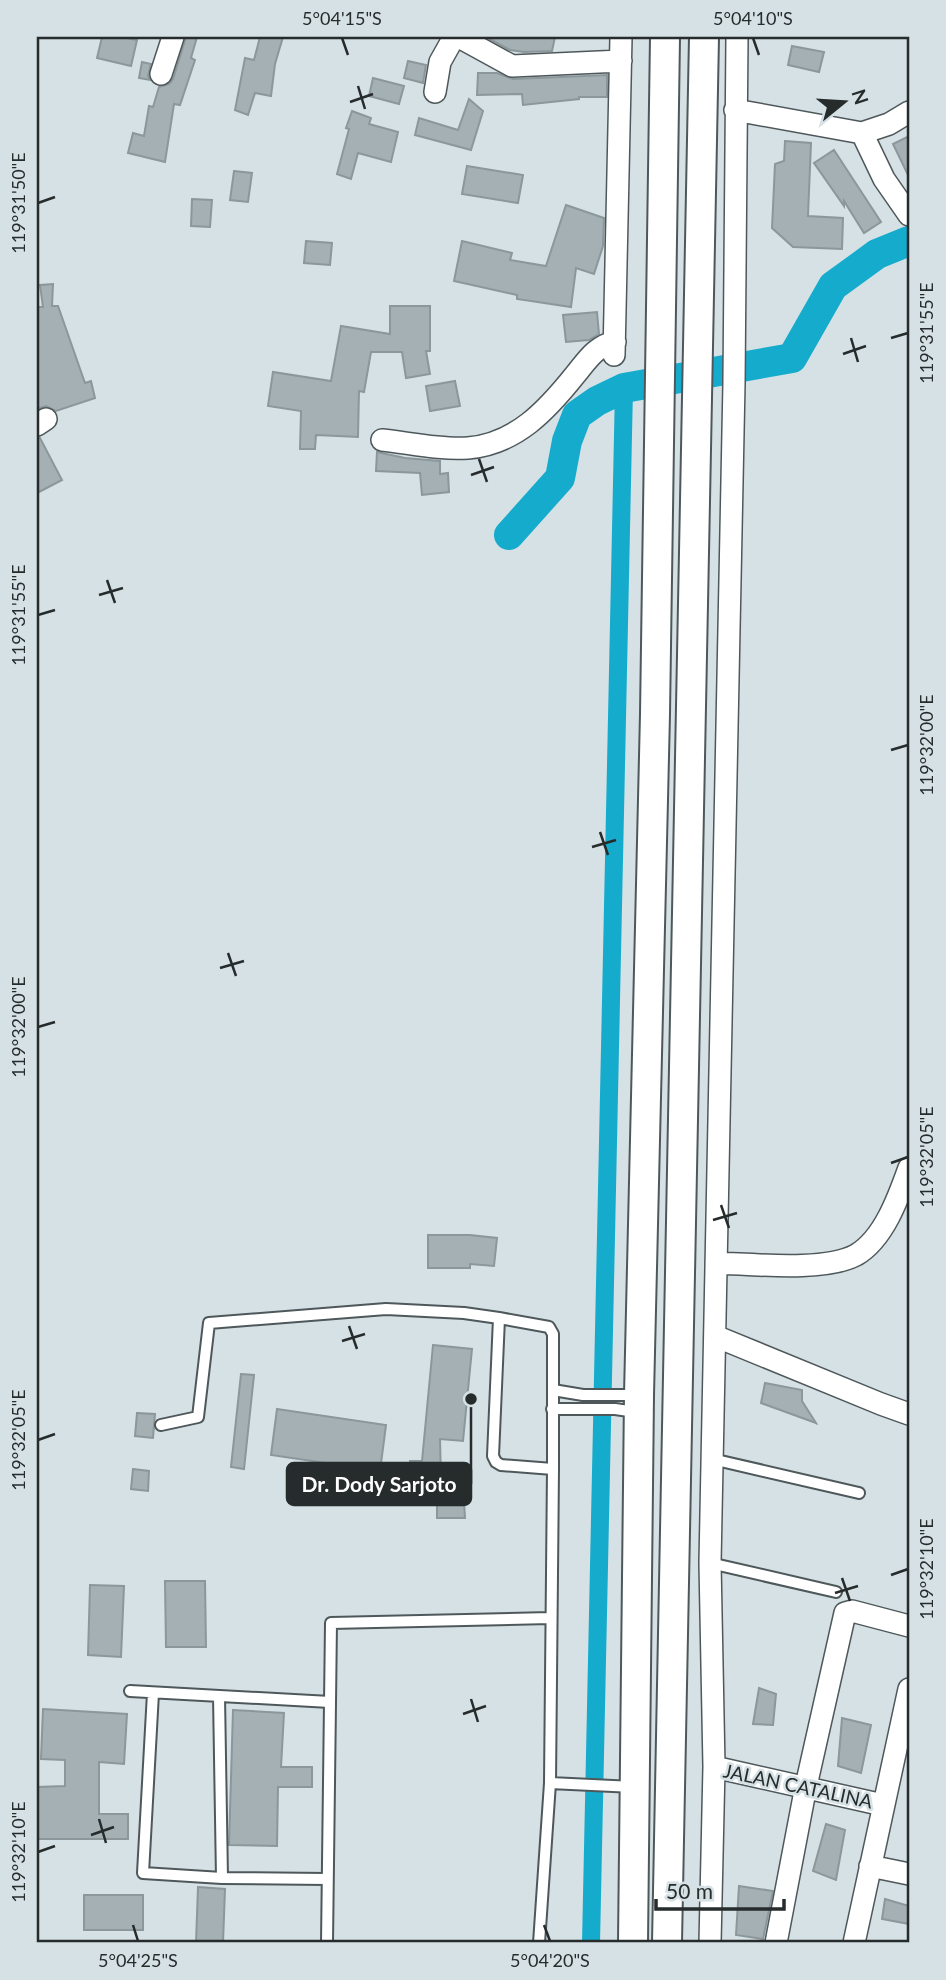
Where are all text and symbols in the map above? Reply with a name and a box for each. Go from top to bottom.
text: 5°04'15"S [302,7,382,29]
text: 5°04'10"S [713,7,793,29]
north arrow [810,66,880,136]
text: N [847,86,874,107]
text: 119°31'50"E [7,152,29,254]
text: 119°31'55"E [915,282,937,384]
text: 119°31'55"E [7,564,29,666]
text: 119°32'00"E [915,694,937,796]
text: 119°32'00"E [7,976,29,1078]
text: 119°32'05"E [915,1106,937,1208]
text: 119°32'05"E [7,1389,29,1491]
callout: Dr. Dody Sarjoto [287,1463,471,1505]
text: Dr. Dody Sarjoto [301,1471,457,1496]
text: 119°32'10"E [915,1518,937,1620]
street label: JALAN CATALINA [721,1758,875,1813]
text: 119°32'10"E [7,1801,29,1903]
scale bar [656,1868,783,1912]
text: 50 m [666,1878,713,1903]
text: 5°04'25"S [98,1949,178,1971]
text: 5°04'20"S [510,1949,590,1971]

